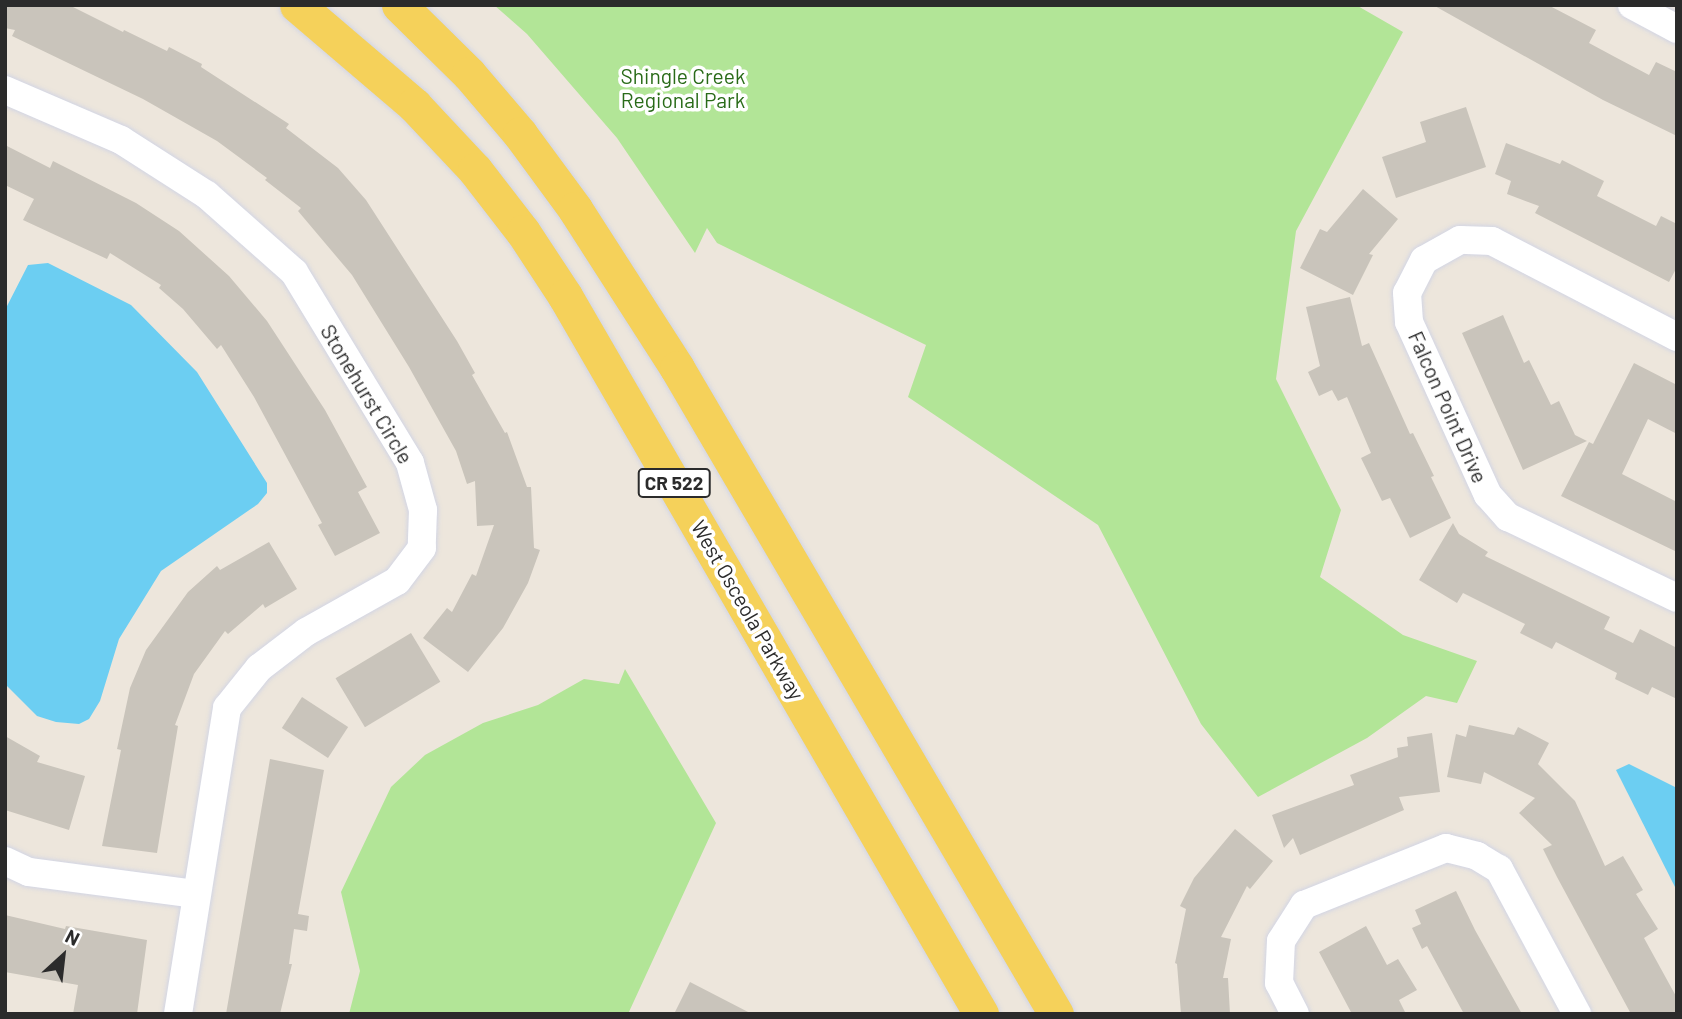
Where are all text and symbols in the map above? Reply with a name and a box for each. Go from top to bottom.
park label: Shingle Creek Regional Park [621,63,745,113]
street label: Stonehurst Circle [315,320,419,468]
street label: Falcon Point Drive [1403,327,1493,487]
road number: CR 522 [637,468,711,498]
street label: West Osceola Parkway [686,516,810,704]
north arrow [28,921,98,991]
text: N [62,924,84,950]

